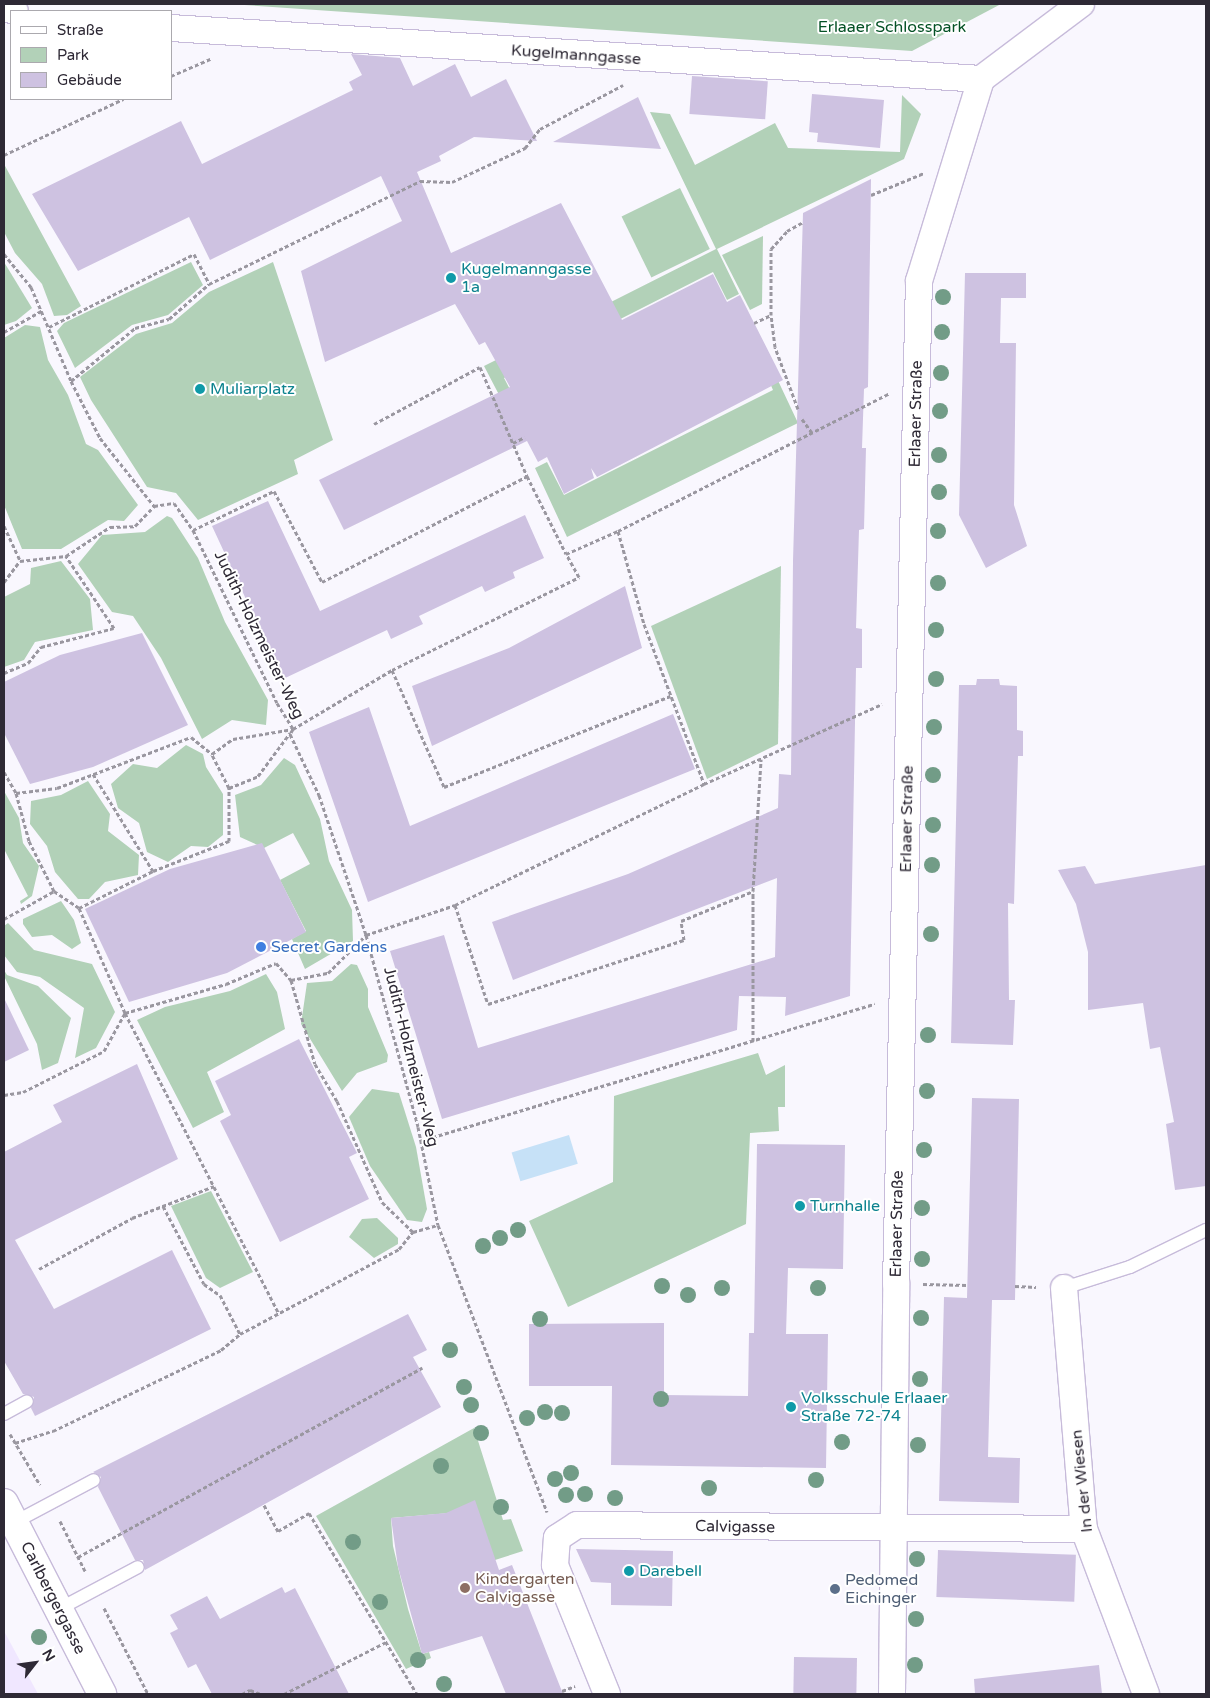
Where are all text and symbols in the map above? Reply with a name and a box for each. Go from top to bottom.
legend [10,10,172,100]
park label: Erlaaer Schlosspark [818,17,966,37]
text: Straße [57,21,103,39]
street label: Kugelmanngasse [510,41,642,69]
text: Park [57,46,89,64]
text: Gebäude [57,71,122,89]
place label: Kugelmanngasse 1a [461,259,591,297]
marker: Kugelmanngasse 1a [445,272,457,284]
street label: Erlaaer Straße [905,360,927,468]
place label: Muliarplatz [210,379,295,399]
marker: Muliarplatz [194,383,206,395]
street label: Judith-Holzmeister-Weg [210,548,308,722]
street label: Erlaaer Straße [896,765,918,873]
place label: Secret Gardens [271,937,387,957]
marker: Secret Gardens [255,941,267,953]
street label: Judith-Holzmeister-Weg [379,965,443,1149]
street label: Erlaaer Straße [886,1170,908,1278]
place label: Turnhalle [810,1196,880,1216]
marker: Turnhalle [794,1200,806,1212]
place label: Volksschule Erlaaer Straße 72-74 [801,1388,947,1426]
marker: Volksschule Erlaaer Straße 72-74 [785,1401,797,1413]
street label: In der Wiesen [1067,1429,1097,1533]
street label: Calvigasse [695,1517,775,1537]
street label: Carlbergergasse [16,1538,90,1658]
place label: Darebell [639,1561,702,1581]
marker: Darebell [623,1565,635,1577]
place label: Kindergarten Calvigasse [475,1569,575,1607]
place label: Pedomed Eichinger [845,1570,918,1608]
marker: Kindergarten Calvigasse [459,1582,471,1594]
marker: Pedomed Eichinger [829,1583,841,1595]
north arrow [10,1638,60,1688]
text: N [38,1646,59,1664]

